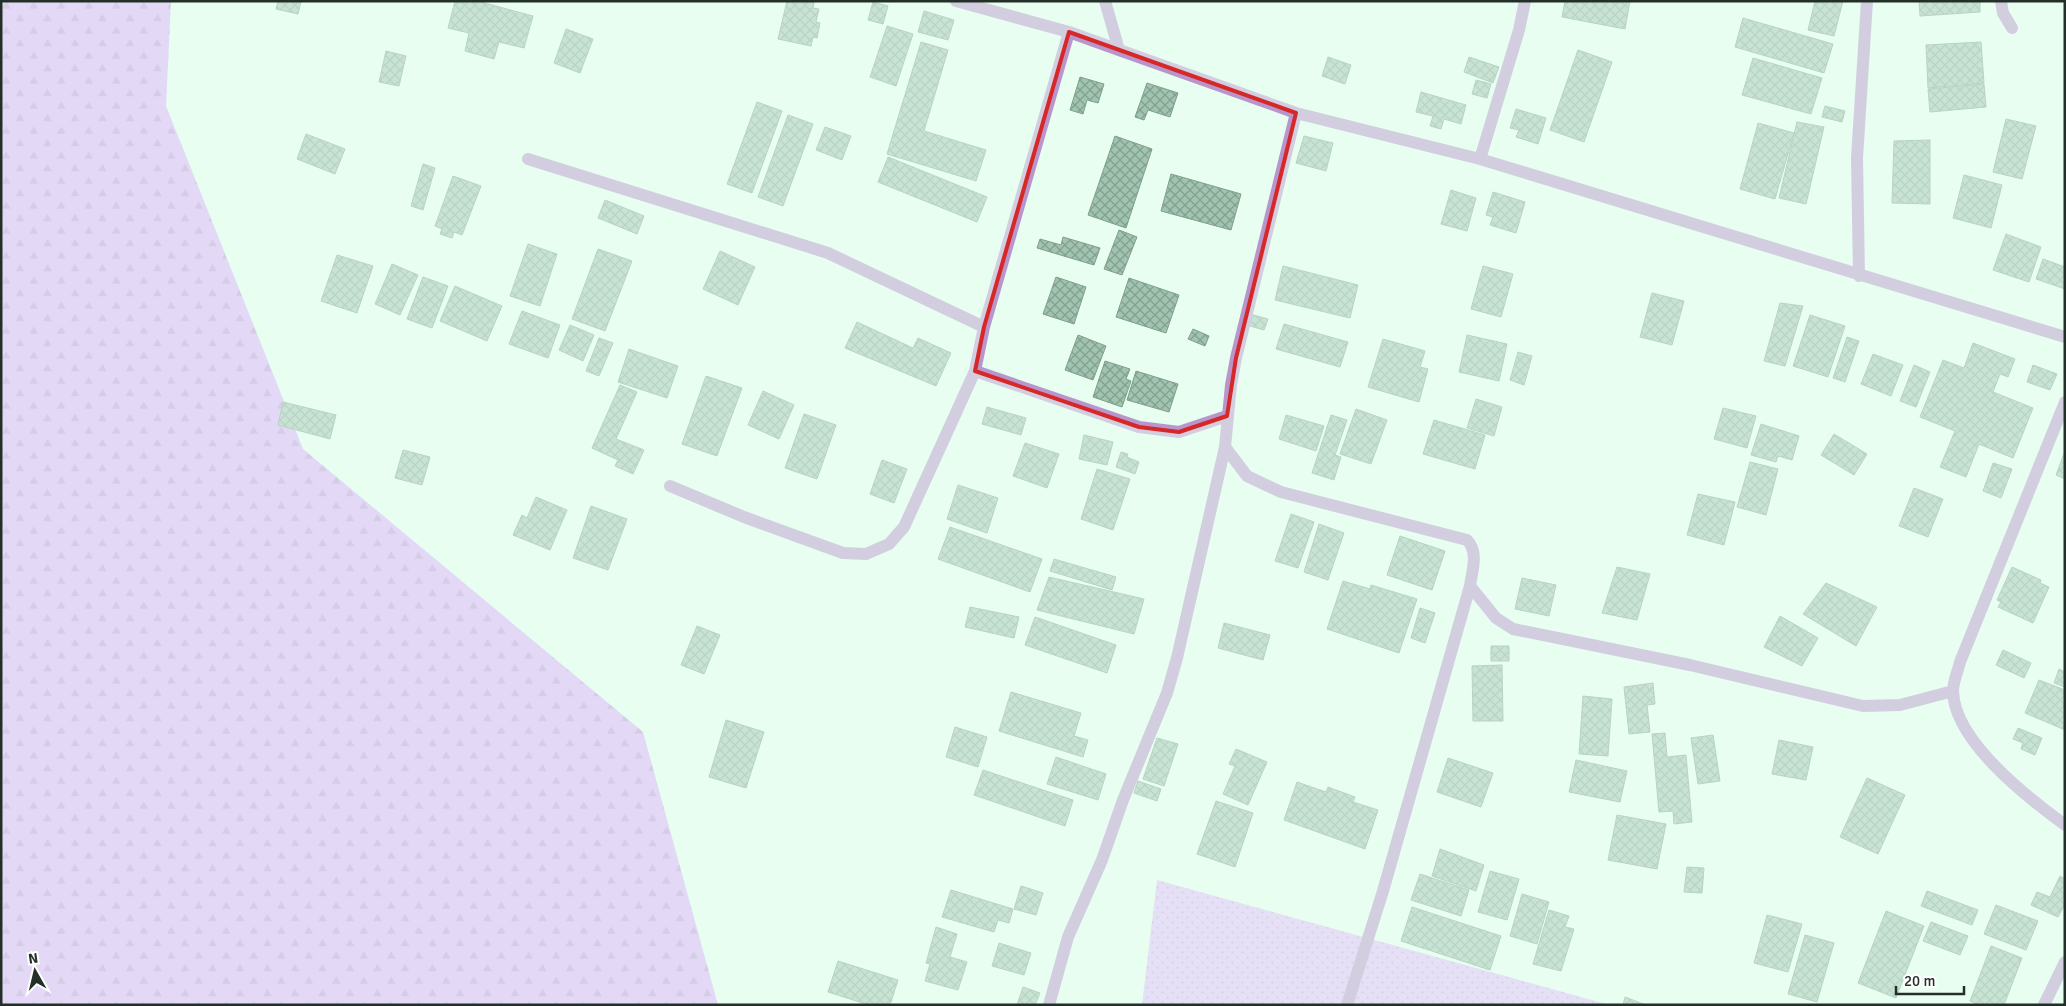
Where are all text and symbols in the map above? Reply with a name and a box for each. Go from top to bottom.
north arrow [10,946,60,996]
text: N [27,950,39,968]
scale bar [1896,964,1964,996]
text: 20 m [1904,972,1935,990]

